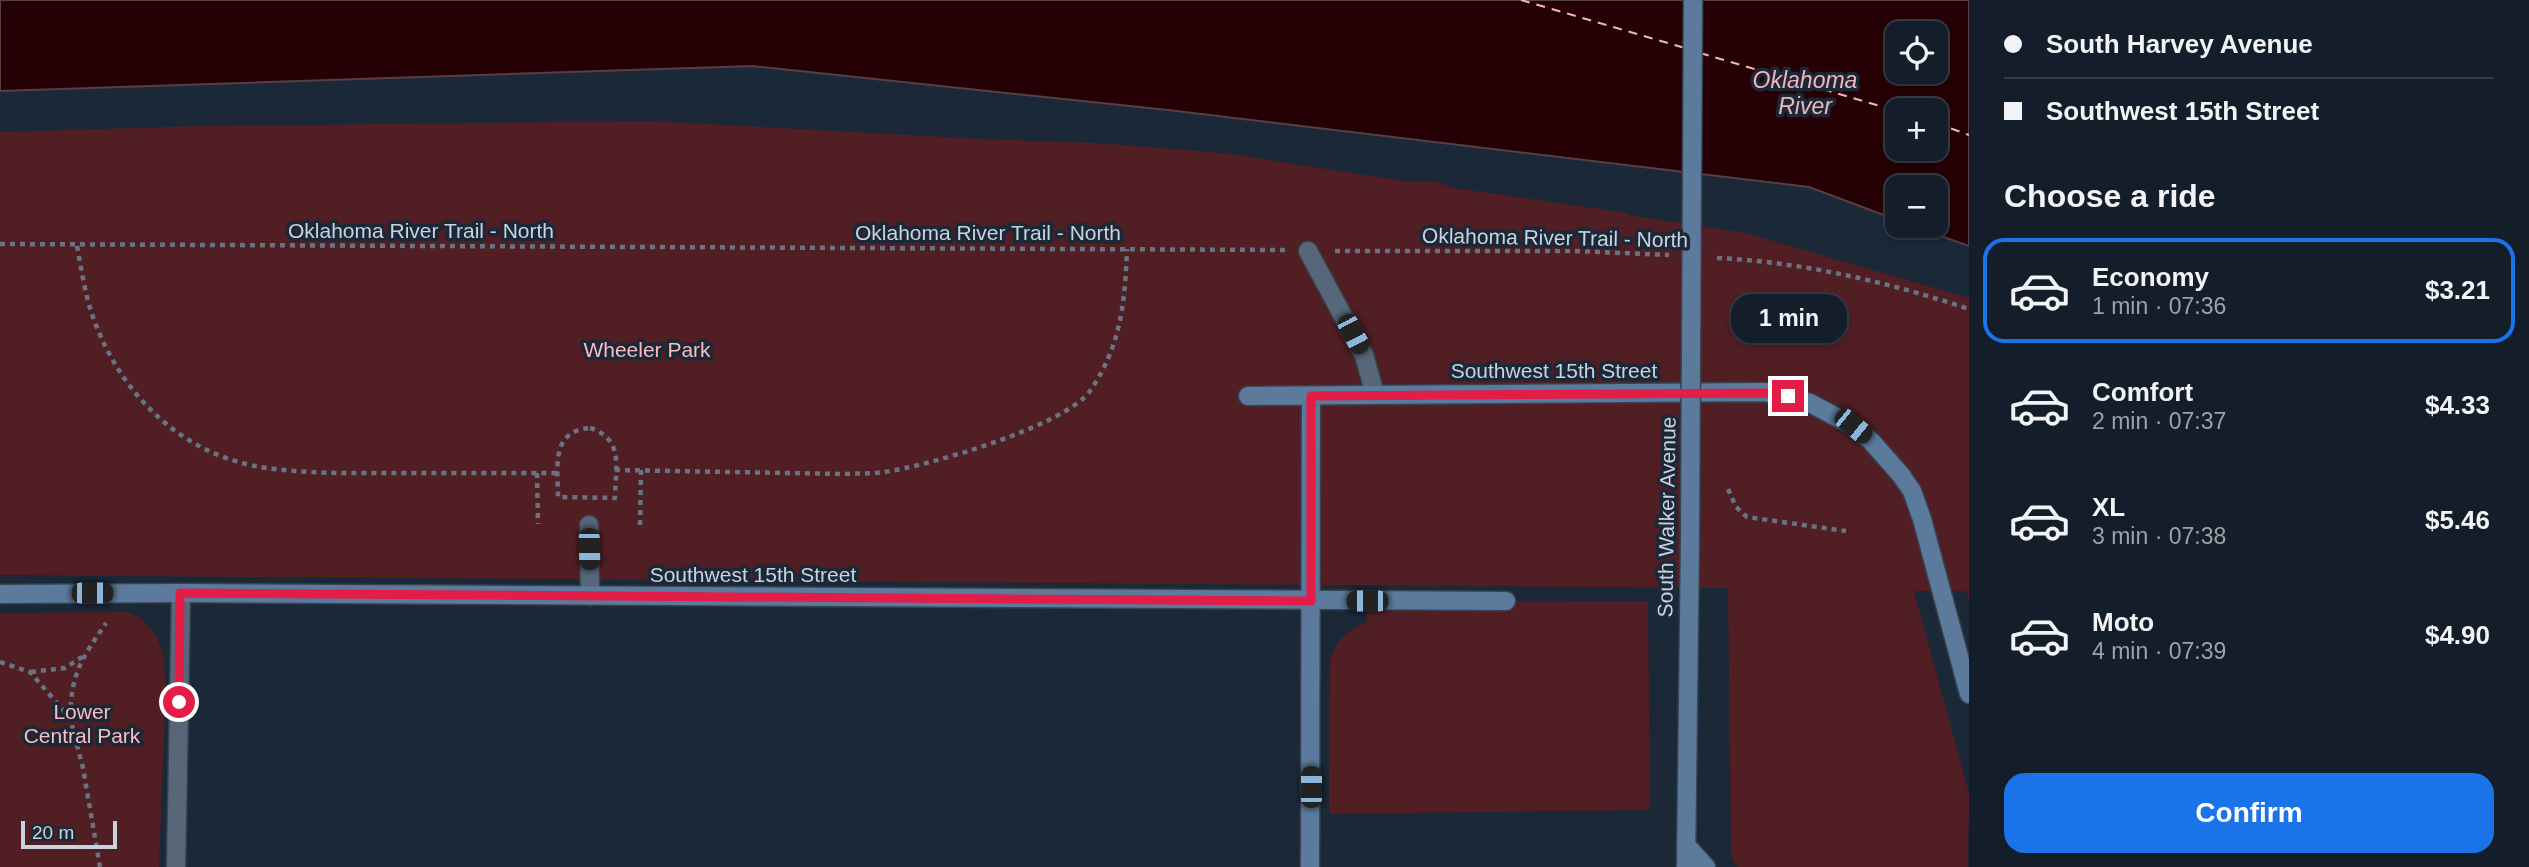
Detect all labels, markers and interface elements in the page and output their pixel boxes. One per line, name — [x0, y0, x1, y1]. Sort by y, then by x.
map controls — [1885, 21, 1948, 238]
button: locate — [1885, 21, 1948, 84]
text: South Harvey Avenue — [2046, 29, 2313, 59]
water label: Oklahoma River — [1753, 67, 1857, 119]
text: Southwest 15th Street — [2046, 96, 2319, 126]
button: + — [1885, 98, 1948, 161]
button: − — [1885, 175, 1948, 238]
text: Choose a ride — [2004, 178, 2216, 214]
street label: Oklahoma River Trail - North — [288, 219, 554, 242]
street label: Oklahoma River Trail - North — [855, 221, 1121, 244]
street label: Oklahoma River Trail - North — [1422, 224, 1688, 251]
icon: car — [2008, 259, 2071, 322]
text: Economy — [2092, 262, 2209, 292]
text: $3.21 — [2425, 275, 2490, 305]
text: 1 min · 07:36 — [2092, 293, 2226, 319]
callout: 1 min — [1730, 294, 1846, 344]
text: 1 min — [1759, 305, 1819, 331]
car — [1334, 311, 1373, 357]
park label: Wheeler Park — [583, 338, 711, 361]
street label: Southwest 15th Street — [1451, 359, 1657, 382]
icon: car — [2008, 374, 2071, 437]
text: Comfort — [2092, 377, 2193, 407]
route end — [1772, 380, 1804, 412]
text: $4.33 — [2425, 390, 2490, 420]
car — [1831, 405, 1876, 447]
text: 2 min · 07:37 — [2092, 408, 2226, 434]
street label: South Walker Avenue — [1653, 416, 1680, 618]
icon: car — [2008, 489, 2071, 552]
text: XL — [2092, 492, 2125, 522]
text: $5.46 — [2425, 505, 2490, 535]
text: 3 min · 07:38 — [2092, 523, 2226, 549]
car — [579, 528, 600, 570]
street label: Southwest 15th Street — [650, 563, 856, 586]
car — [72, 583, 114, 604]
car — [1347, 591, 1389, 612]
icon: car — [2008, 604, 2071, 667]
text: Moto — [2092, 607, 2154, 637]
text: $4.90 — [2425, 620, 2490, 650]
text: 4 min · 07:39 — [2092, 638, 2226, 664]
route start — [163, 686, 195, 718]
park label: Lower Central Park — [24, 700, 141, 747]
car — [1301, 766, 1322, 808]
button: Confirm — [2004, 773, 2494, 853]
scale bar — [21, 818, 117, 850]
text: 20 m — [32, 822, 74, 843]

